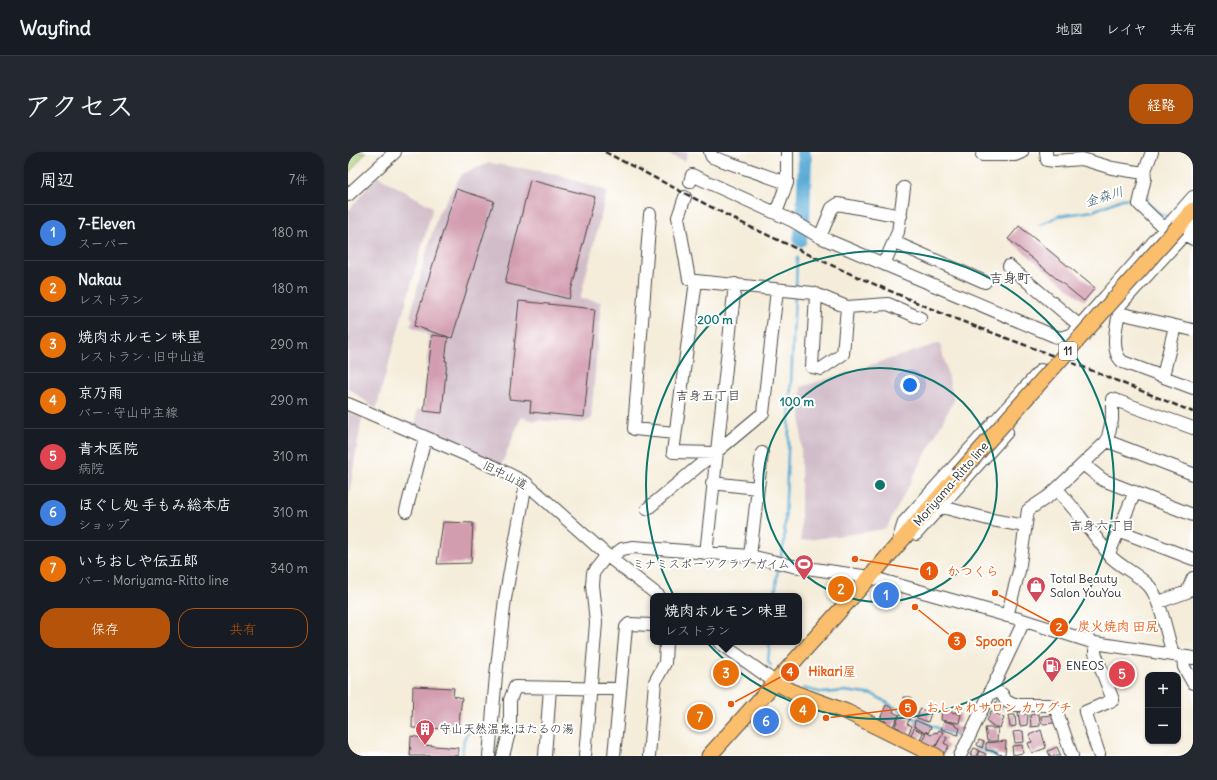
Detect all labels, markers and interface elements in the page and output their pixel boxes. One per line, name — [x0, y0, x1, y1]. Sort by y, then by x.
text: Wayfind — [20, 16, 91, 40]
text: 地図 — [1056, 20, 1084, 38]
text: レイヤ — [1106, 20, 1147, 38]
text: 共有 — [1169, 20, 1197, 38]
button: 経路 — [1129, 84, 1193, 124]
text: アクセス — [24, 88, 134, 124]
text: 周辺 — [40, 169, 74, 191]
text: 7件 — [289, 171, 308, 188]
water label: 金森川 — [1083, 183, 1125, 210]
text: 7-Eleven — [78, 214, 136, 233]
text: 1 — [50, 224, 56, 241]
text: 180 m — [272, 224, 308, 241]
text: スーパー — [78, 235, 129, 252]
district label: 吉身町 — [989, 269, 1031, 287]
text: Nakau — [78, 270, 122, 289]
text: 2 — [49, 280, 57, 297]
text: 180 m — [272, 280, 308, 297]
text: レストラン — [78, 291, 144, 308]
text: 200 m — [697, 312, 733, 327]
text: 焼肉ホルモン 味里 — [78, 327, 202, 346]
text: 3 — [49, 336, 57, 353]
text: 290 m — [270, 336, 308, 353]
road number: 11 — [1059, 342, 1077, 360]
text: レストラン · 旧中山道 — [78, 348, 205, 365]
your location — [900, 375, 920, 395]
text: 京乃雨 — [78, 383, 123, 402]
district label: 吉身五丁目 — [675, 387, 741, 404]
text: 4 — [49, 392, 57, 409]
text: 290 m — [270, 392, 308, 409]
text: 100 m — [780, 394, 814, 409]
text: バー · 守山中主線 — [78, 404, 178, 421]
street label: Moriyama-Ritto line — [910, 438, 991, 529]
text: 青木医院 — [78, 439, 138, 458]
text: 5 — [49, 448, 57, 465]
text: 310 m — [273, 448, 308, 465]
street label: 旧中山道 — [480, 457, 530, 492]
text: 病院 — [78, 460, 104, 477]
centre of rings — [873, 478, 887, 492]
text: ほぐし処 手もみ総本店 — [78, 495, 232, 514]
text: 6 — [49, 504, 57, 521]
text: 310 m — [273, 504, 308, 521]
text: ショップ — [78, 516, 129, 533]
district label: 吉身六丁目 — [1069, 517, 1135, 534]
text: いちおしや伝五郎 — [78, 551, 198, 570]
sports icon: ミナミスポーツクラブ ガイム — [793, 553, 815, 581]
place label: ミナミスポーツクラブ ガイム — [633, 556, 790, 571]
callout: かつくら — [919, 559, 1007, 584]
text: 7 — [50, 560, 56, 577]
text: 340 m — [270, 560, 308, 577]
text: 1 — [927, 563, 931, 578]
text: かつくら — [947, 563, 999, 580]
place label: Total Beauty Salon YouYou — [1050, 571, 1121, 600]
text: バー · Moriyama-Ritto line — [78, 572, 229, 589]
pin: 2 — [828, 574, 854, 604]
shop icon: Total Beauty Salon YouYou — [1025, 575, 1047, 603]
pin: 1 — [873, 580, 899, 610]
popup — [650, 593, 802, 645]
text: 焼肉ホルモン 味里 — [664, 601, 788, 620]
button: 保存 — [40, 608, 170, 648]
button: 共有 — [178, 608, 308, 648]
callout: 炭火焼肉 田尻 — [1049, 614, 1167, 639]
text: 炭火焼肉 田尻 — [1077, 618, 1159, 635]
text: 2 — [1056, 619, 1063, 634]
text: レストラン — [664, 622, 730, 639]
callout: Spoon — [947, 628, 1020, 653]
text: 3 — [954, 633, 961, 648]
text: Spoon — [976, 633, 1013, 650]
fuel station icon: ENEOS — [1041, 655, 1063, 683]
pin: 3 — [713, 658, 739, 688]
place label: ENEOS — [1066, 658, 1105, 673]
callout: Hikari屋 — [780, 659, 863, 684]
pin: 5 — [1109, 659, 1135, 689]
text: Hikari屋 — [808, 663, 856, 680]
text: 4 — [787, 664, 794, 679]
map controls — [1145, 672, 1181, 744]
button: + — [1145, 672, 1181, 708]
pin: 4 — [790, 695, 816, 725]
callout: おしゃれサロン カワグチ — [898, 695, 1080, 720]
text: おしゃれサロン カワグチ — [926, 699, 1072, 716]
text: 5 — [905, 700, 912, 715]
pin: 7 — [687, 702, 713, 732]
pin: 6 — [753, 706, 779, 736]
button: − — [1145, 708, 1181, 744]
building icon: 守山天然温泉;ほたるの湯 — [414, 718, 436, 746]
place label: 守山天然温泉;ほたるの湯 — [439, 721, 574, 736]

